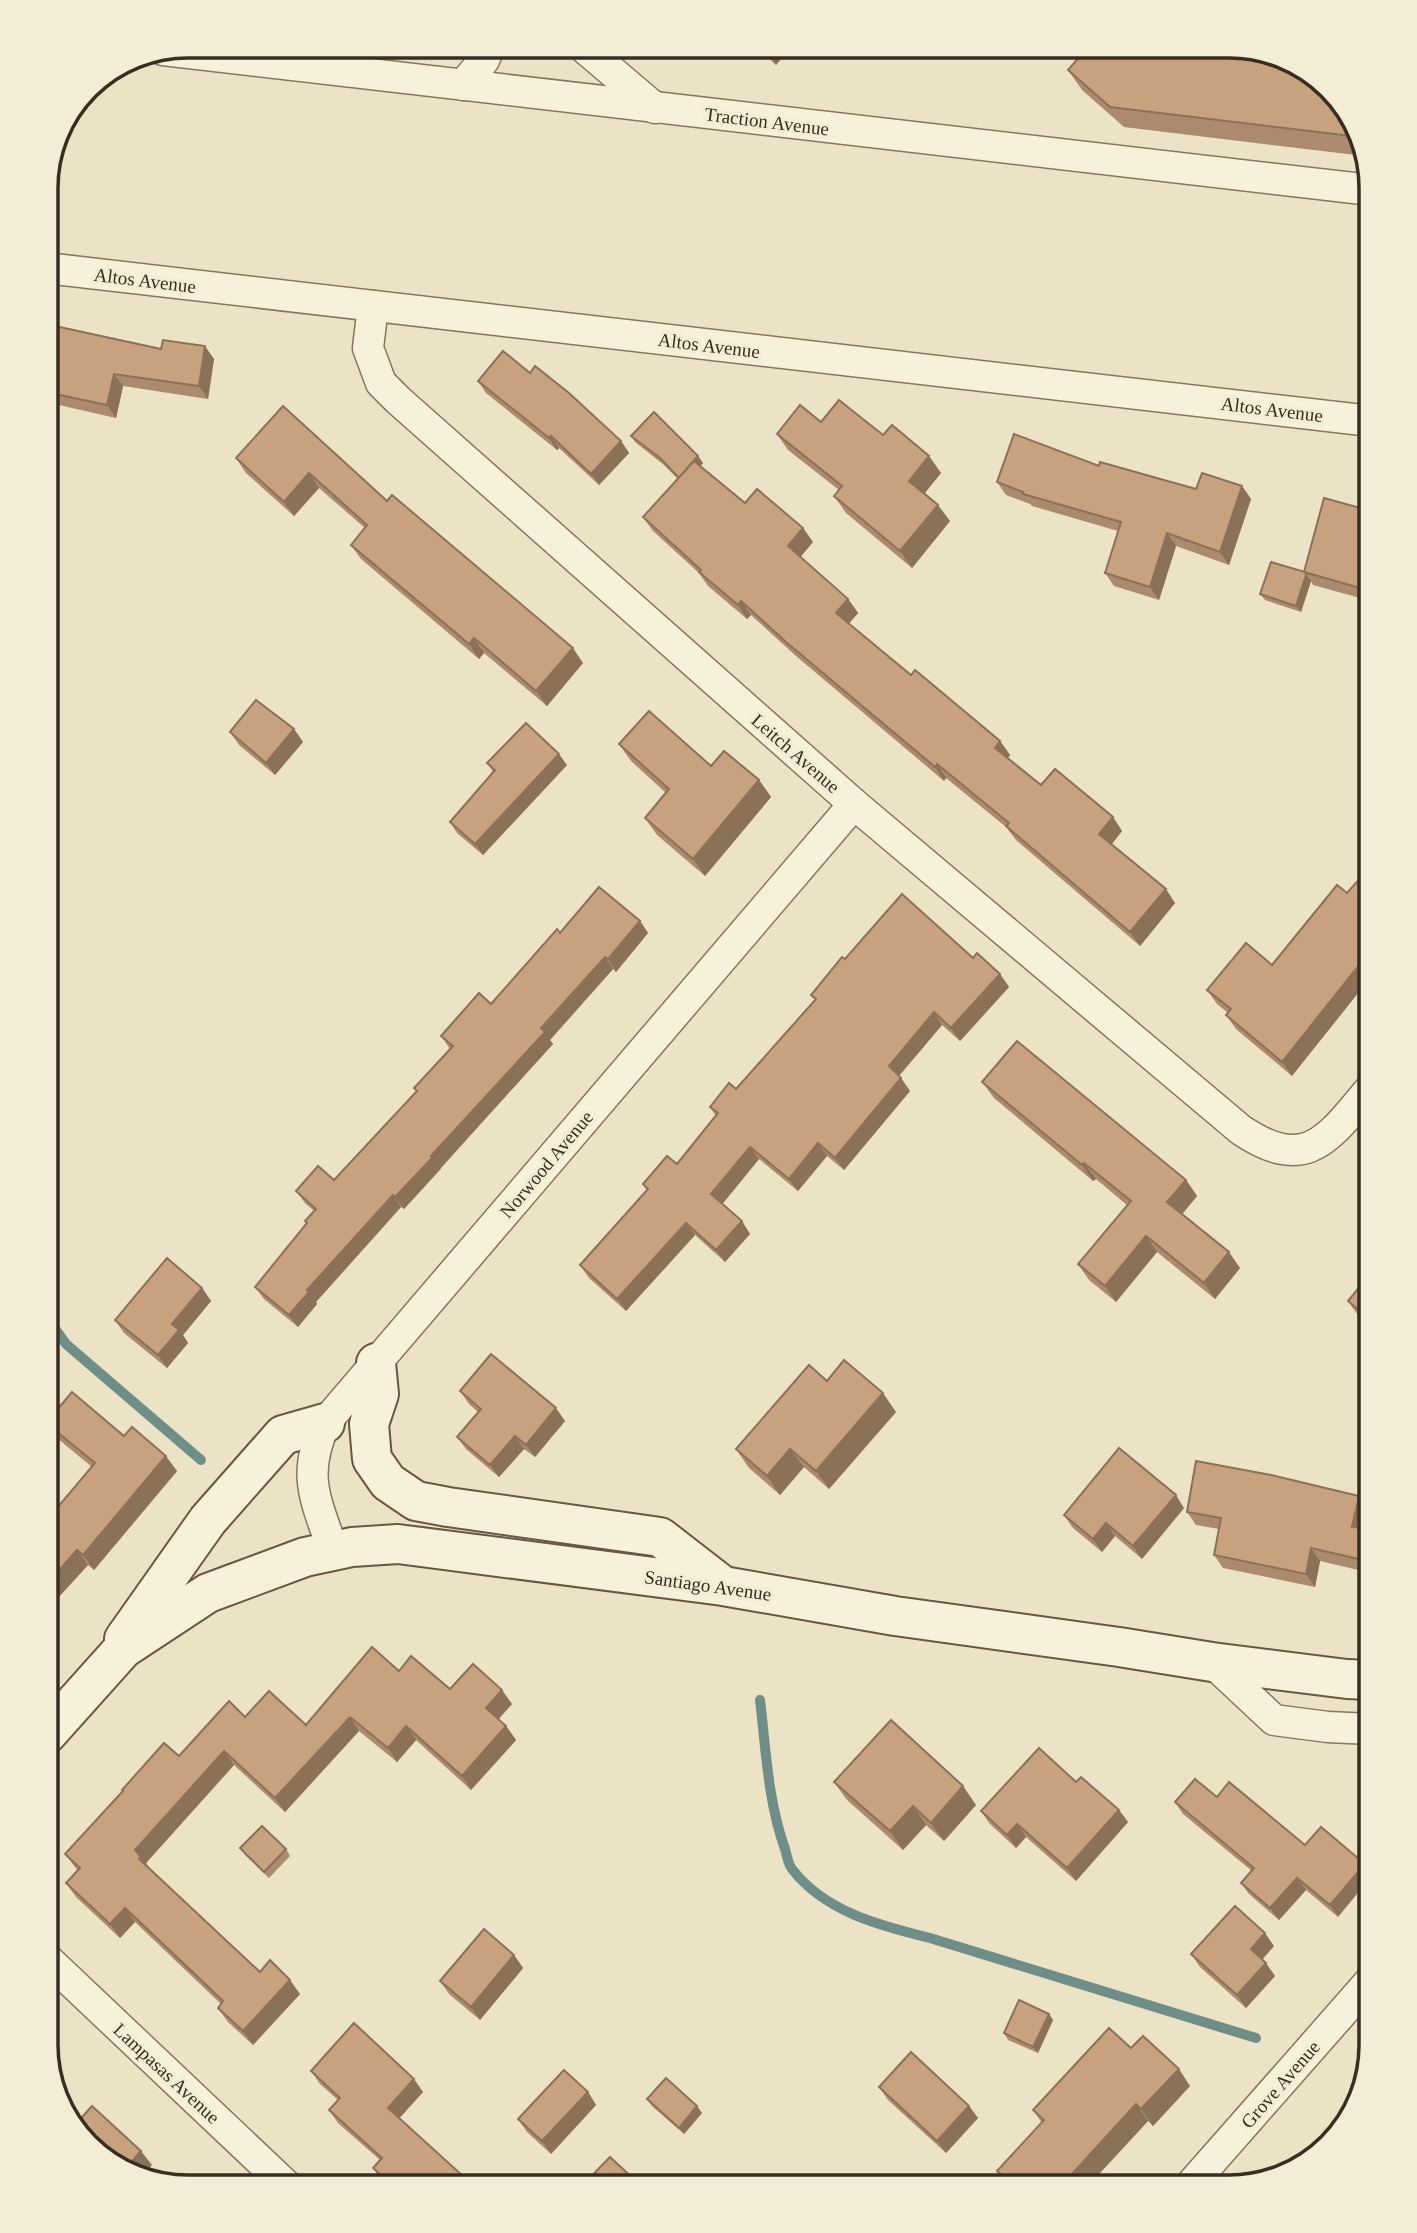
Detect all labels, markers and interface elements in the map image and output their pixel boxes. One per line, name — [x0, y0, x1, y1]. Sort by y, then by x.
street label: Traction Avenue — [704, 103, 830, 140]
street label: Altos Avenue — [93, 264, 197, 297]
street label: Altos Avenue — [657, 329, 761, 362]
street label: Altos Avenue — [1220, 393, 1324, 426]
street label: Leitch Avenue — [747, 709, 844, 797]
street label: Norwood Avenue — [496, 1107, 597, 1222]
street label: Santiago Avenue — [643, 1566, 773, 1605]
street label: Lampasas Avenue — [109, 2019, 224, 2128]
street label: Grove Avenue — [1237, 2036, 1324, 2132]

